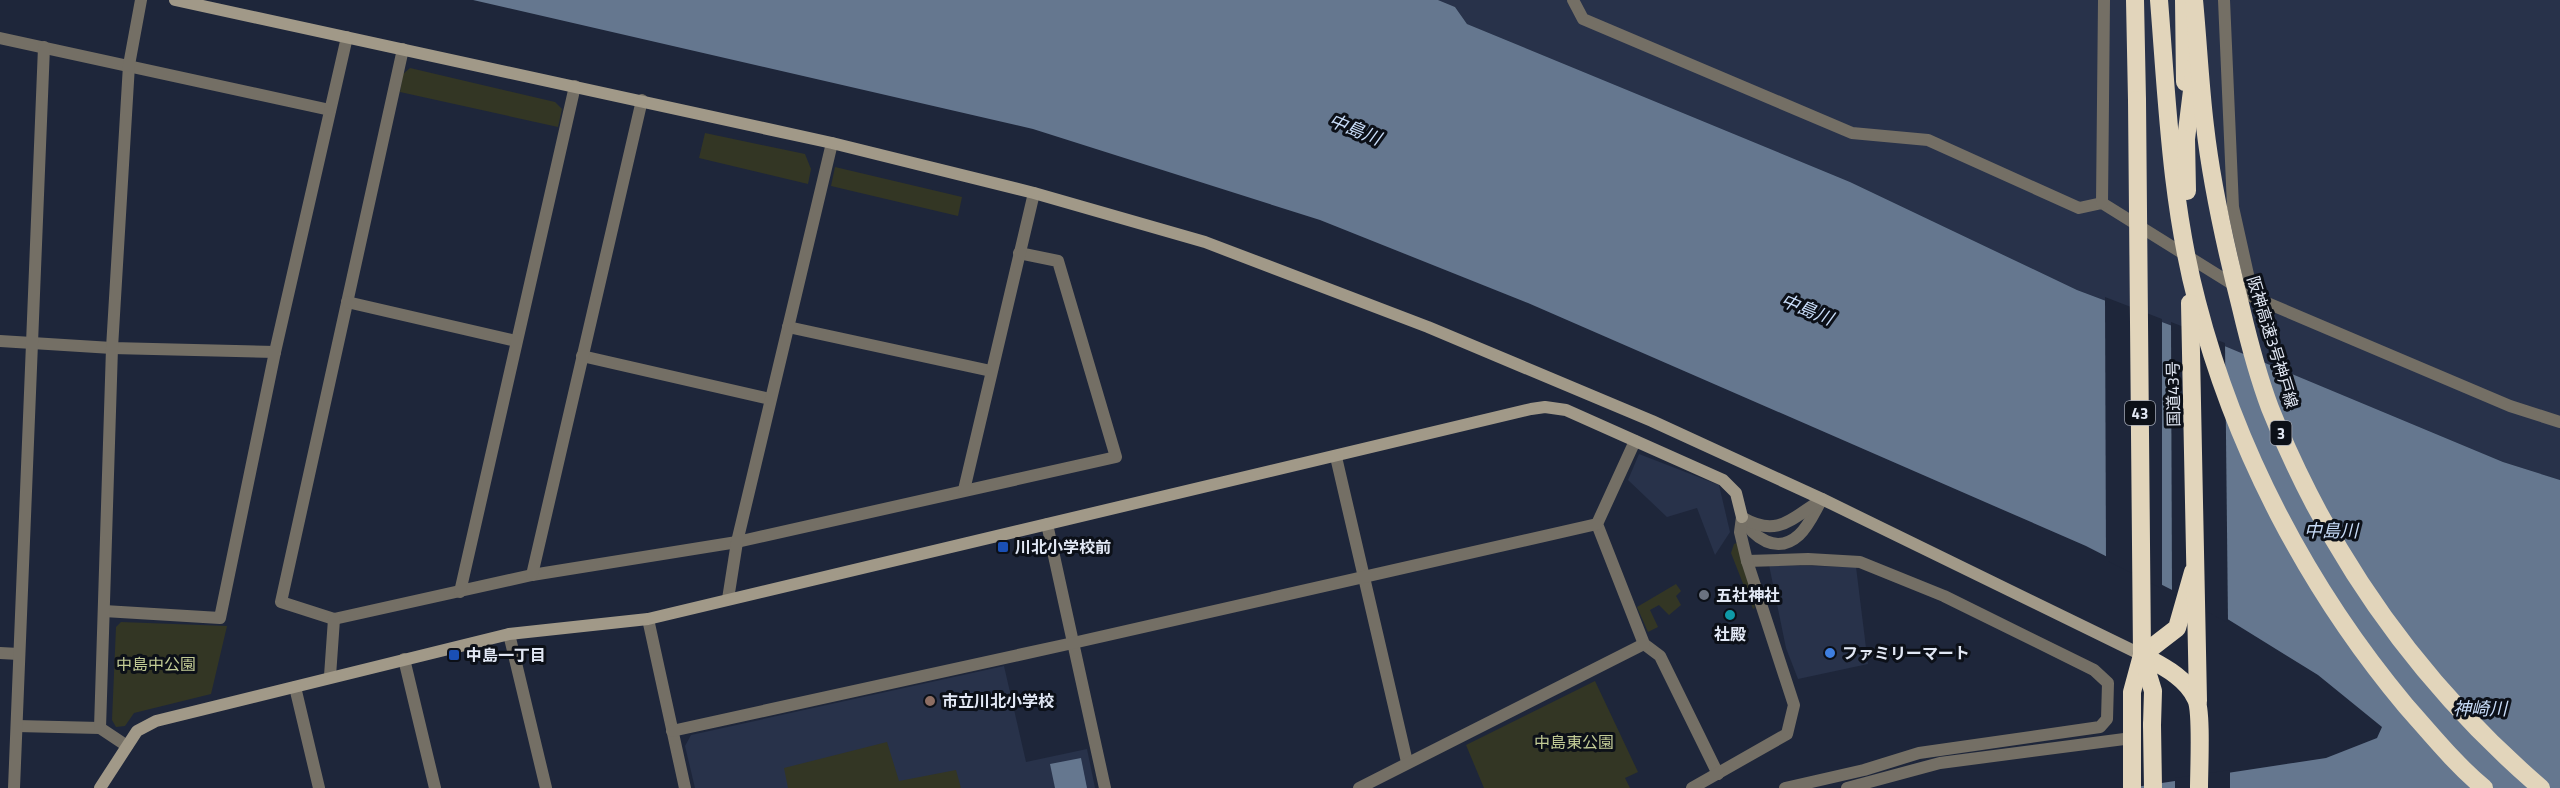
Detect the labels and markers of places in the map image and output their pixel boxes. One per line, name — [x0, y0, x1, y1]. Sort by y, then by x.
place label: 川北小学校前 — [1015, 535, 1111, 559]
marker: 川北小学校前 — [996, 540, 1010, 554]
place label: 五社神社 — [1716, 583, 1780, 607]
marker: 五社神社 — [1697, 588, 1711, 602]
marker: 社殿 — [1723, 608, 1737, 622]
place label: 社殿 — [1714, 622, 1746, 646]
place label: ファミリーマート — [1842, 641, 1970, 665]
place label: 中島一丁目 — [466, 643, 546, 667]
marker: ファミリーマート — [1823, 646, 1837, 660]
marker: 中島一丁目 — [447, 648, 461, 662]
place label: 市立川北小学校 — [942, 689, 1054, 713]
marker: 市立川北小学校 — [923, 694, 937, 708]

